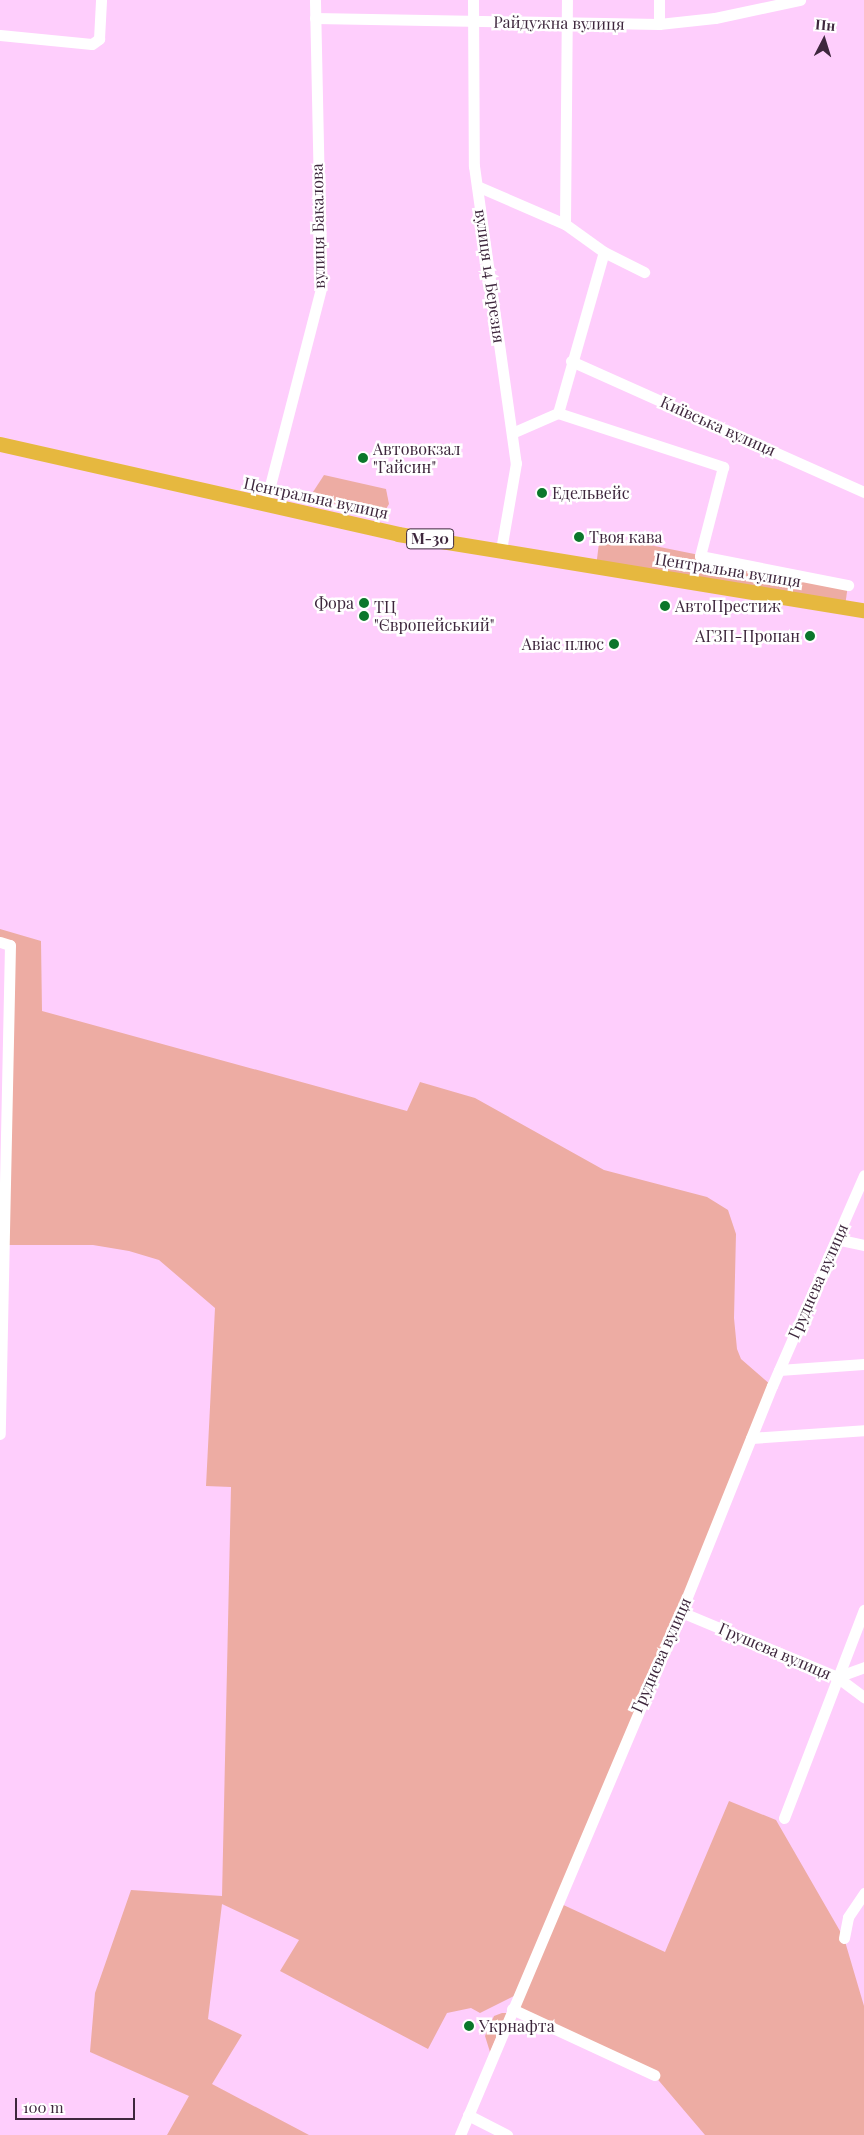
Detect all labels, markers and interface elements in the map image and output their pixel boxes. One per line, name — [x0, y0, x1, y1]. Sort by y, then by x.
street label: Райдужна вулиця — [493, 12, 625, 34]
text: Пн — [814, 14, 836, 35]
north arrow — [799, 15, 849, 65]
street label: вулиця Бакалова — [307, 163, 329, 289]
street label: вулиця 14 Березня — [471, 208, 509, 344]
street label: Київська вулиця — [658, 392, 778, 460]
place label: Автовокзал "Гайсин" — [373, 439, 461, 477]
marker: Автовокзал "Гайсин" — [357, 452, 369, 464]
street label: Центральна вулиця — [242, 473, 390, 523]
place label: Едельвейс — [552, 483, 630, 503]
marker: Едельвейс — [536, 487, 548, 499]
road number: М-30 — [405, 526, 455, 552]
place label: Твоя кава — [589, 527, 662, 547]
marker: Твоя кава — [573, 531, 585, 543]
street label: Центральна вулиця — [654, 549, 802, 591]
place label: Фора — [314, 593, 354, 613]
place label: АвтоПрестиж — [675, 596, 781, 616]
marker: Фора — [358, 597, 370, 609]
place label: ТЦ "Європейський" — [374, 597, 495, 635]
marker: АвтоПрестиж — [659, 600, 671, 612]
marker: ТЦ "Європейський" — [358, 610, 370, 622]
place label: АГЗП-Пропан — [695, 626, 800, 646]
marker: АГЗП-Пропан — [804, 630, 816, 642]
place label: Авіас плюс — [522, 634, 604, 654]
marker: Авіас плюс — [608, 638, 620, 650]
street label: Груднева вулиця — [784, 1221, 852, 1341]
street label: Груднева вулиця — [627, 1595, 695, 1715]
street label: Грушева вулиця — [716, 1619, 834, 1683]
place label: Укрнафта — [479, 2016, 555, 2036]
marker: Укрнафта — [463, 2020, 475, 2032]
scale bar — [18, 2088, 138, 2120]
text: 100 m — [23, 2097, 64, 2117]

